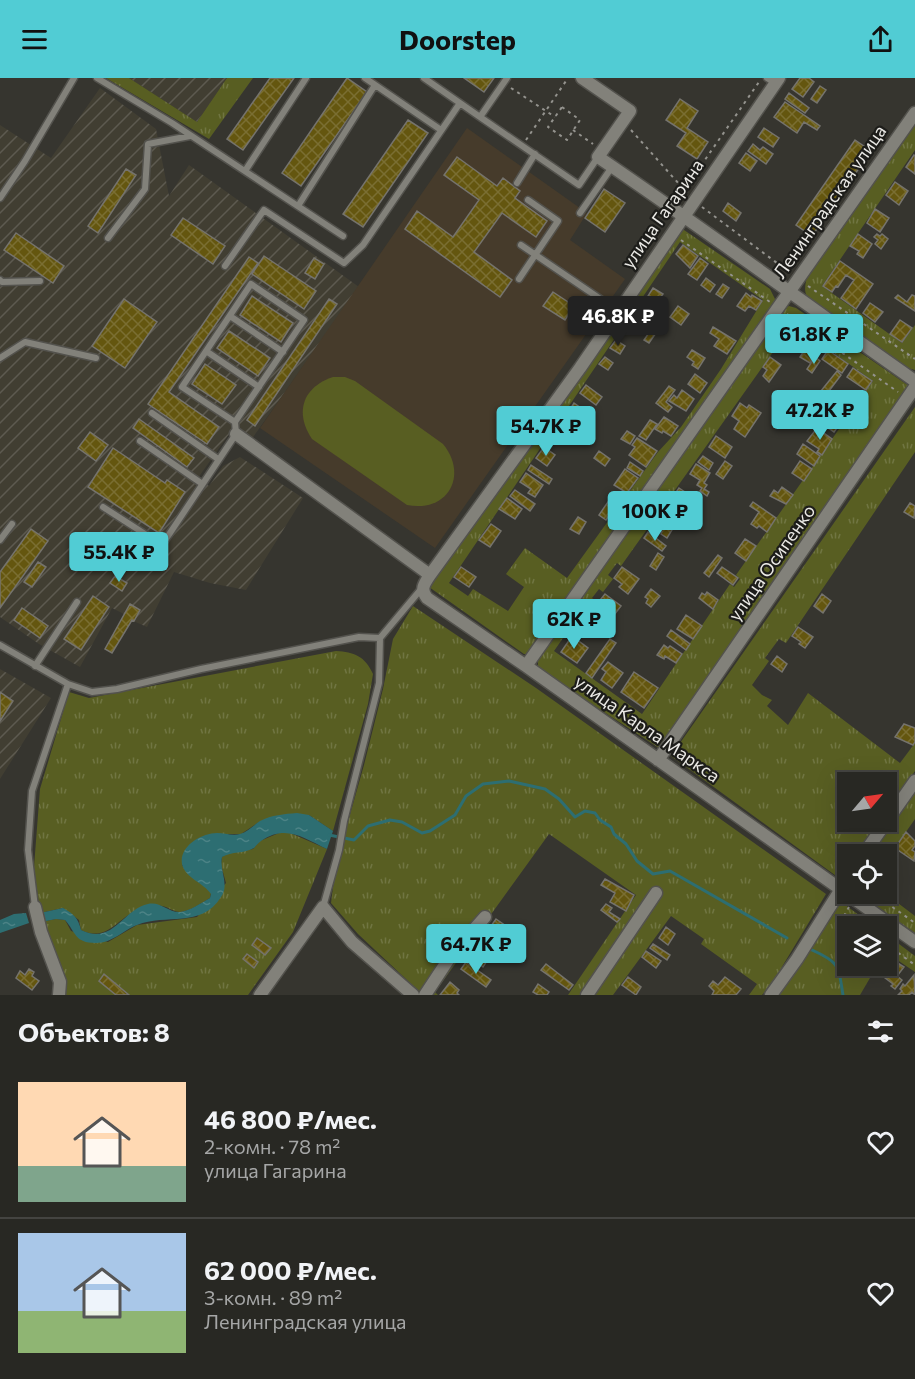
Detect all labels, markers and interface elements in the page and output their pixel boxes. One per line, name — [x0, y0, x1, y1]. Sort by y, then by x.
icon: menu — [18, 23, 51, 56]
text: Doorstep — [399, 23, 516, 56]
icon: share — [864, 23, 897, 56]
street label: Ленинградская улица — [768, 121, 890, 282]
street label: улица Гагарина — [616, 155, 708, 272]
pin: 46.8K ₽ — [563, 296, 673, 347]
text: 46.8K ₽ — [582, 303, 654, 327]
pin: 61.8K ₽ — [759, 314, 869, 365]
text: 61.8K ₽ — [779, 321, 849, 345]
pin: 47.2K ₽ — [765, 390, 875, 441]
text: 47.2K ₽ — [786, 397, 854, 421]
pin: 54.7K ₽ — [491, 406, 601, 457]
text: 54.7K ₽ — [511, 413, 581, 437]
pin: 100K ₽ — [606, 491, 704, 542]
text: 100K ₽ — [622, 498, 688, 522]
street label: улица Осипенко — [723, 500, 819, 625]
pin: 55.4K ₽ — [64, 532, 174, 583]
text: 55.4K ₽ — [83, 539, 155, 563]
pin: 62K ₽ — [532, 599, 616, 650]
text: 62K ₽ — [547, 606, 601, 630]
street label: улица Карла Маркса — [571, 670, 724, 787]
north arrow — [837, 772, 897, 832]
map controls — [837, 772, 897, 976]
button: locate — [837, 844, 897, 904]
button: layers — [837, 916, 897, 976]
pin: 64.7K ₽ — [421, 924, 531, 975]
text: 64.7K ₽ — [440, 931, 512, 955]
icon: filters — [864, 1015, 897, 1048]
text: Объектов: 8 — [18, 1016, 170, 1047]
text: 46 800 ₽/мес. — [204, 1103, 377, 1134]
icon: home — [66, 1106, 138, 1178]
icon: heart — [864, 1126, 897, 1159]
text: 2-комн. · 78 m² — [204, 1134, 340, 1158]
text: улица Гагарина — [204, 1158, 347, 1182]
text: 62 000 ₽/мес. — [204, 1254, 377, 1285]
icon: home — [66, 1257, 138, 1329]
icon: heart — [864, 1277, 897, 1310]
text: 3-комн. · 89 m² — [204, 1285, 342, 1309]
text: Ленинградская улица — [204, 1309, 406, 1333]

